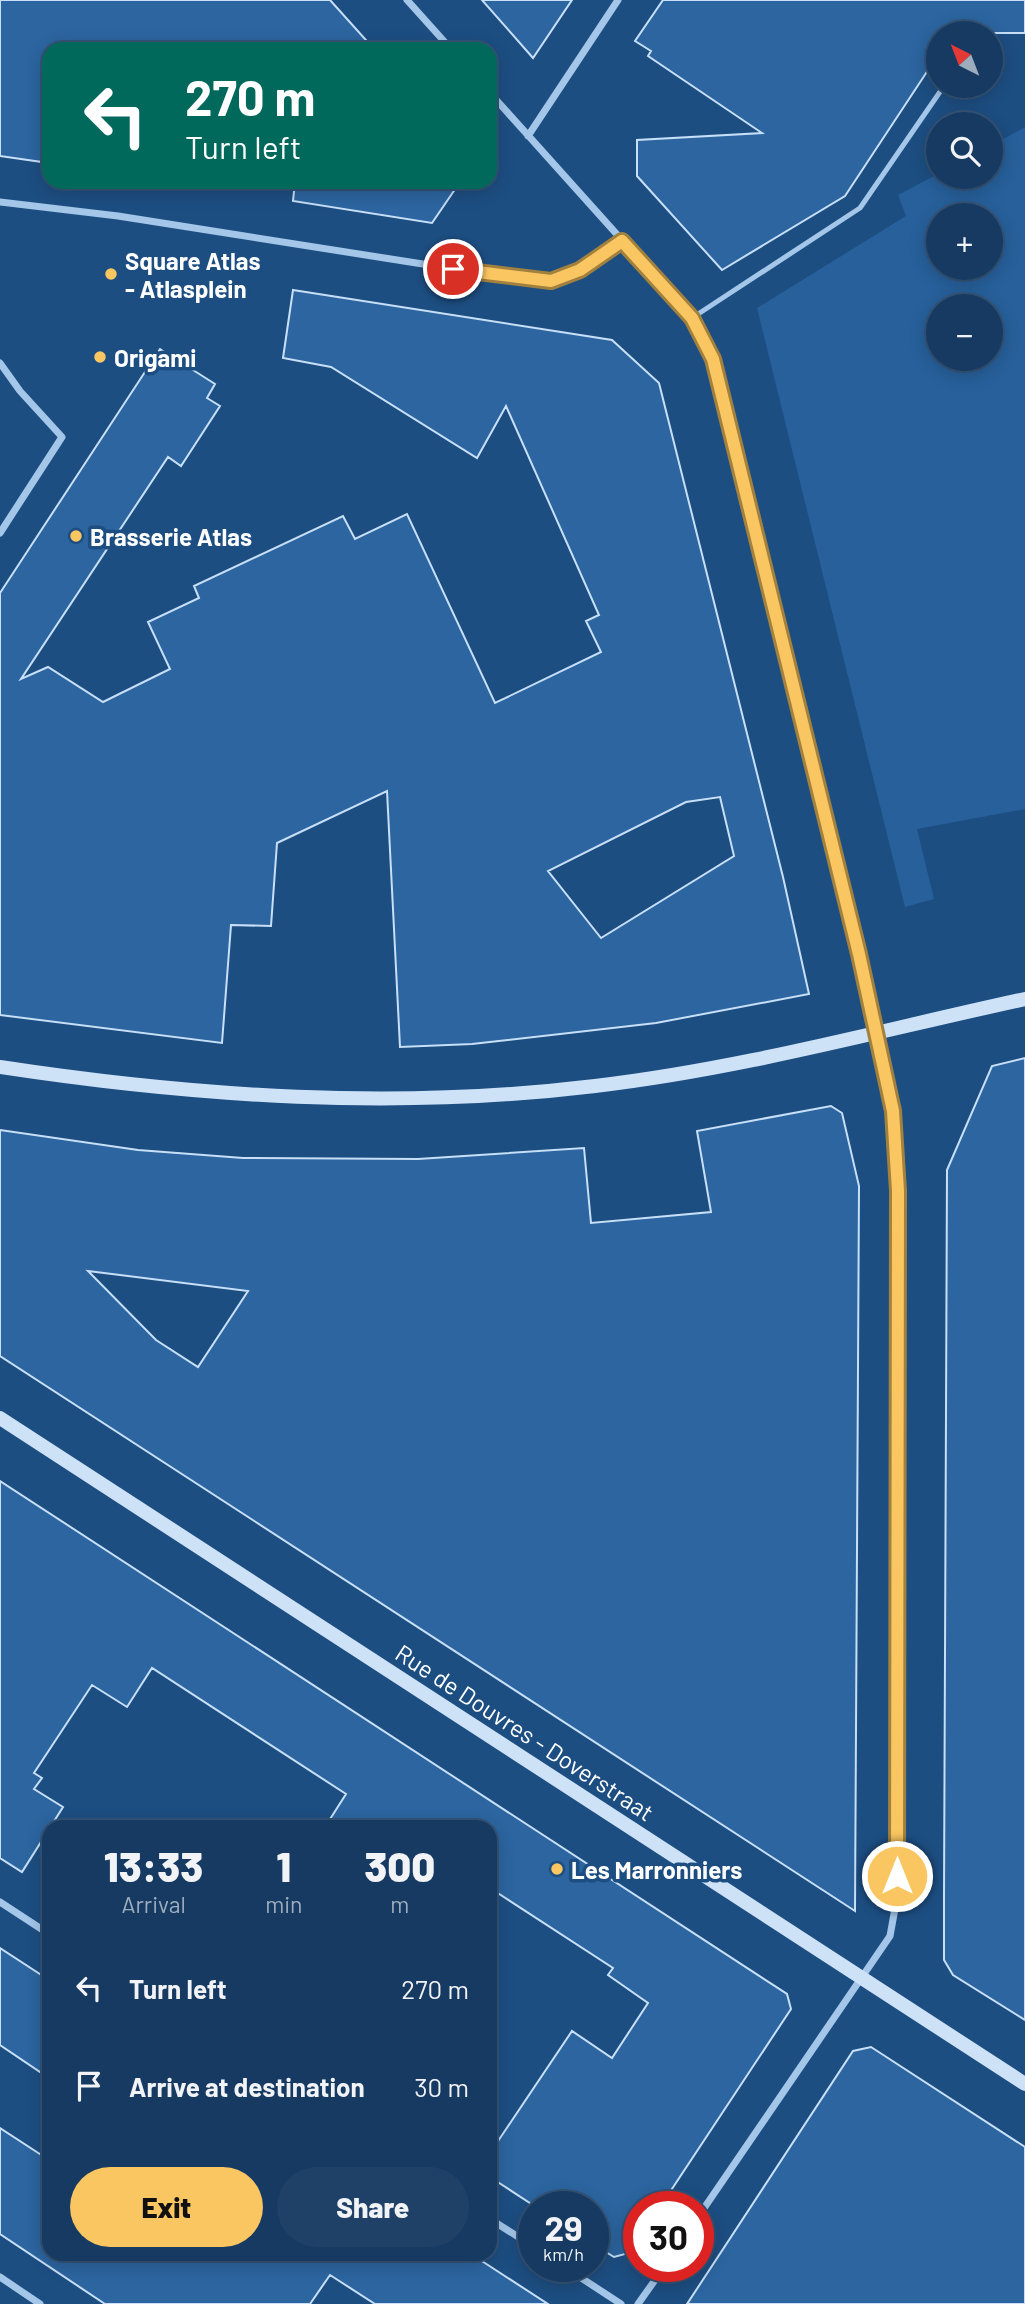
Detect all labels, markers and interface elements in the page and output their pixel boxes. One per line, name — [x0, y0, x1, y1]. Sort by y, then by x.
north arrow — [926, 21, 1003, 98]
map controls — [926, 21, 1003, 371]
text: 270 m — [185, 67, 315, 126]
icon: left — [70, 70, 161, 161]
button: search — [926, 112, 1003, 189]
text: Turn left — [185, 127, 302, 165]
button: + — [926, 203, 1003, 280]
pin — [423, 239, 483, 299]
place label: Square Atlas - Atlasplein — [125, 246, 261, 303]
icon: arrive — [434, 250, 472, 288]
marker: Square Atlas - Atlasplein — [103, 266, 119, 282]
button: − — [926, 294, 1003, 371]
place label: Origami — [114, 343, 196, 372]
marker: Origami — [92, 349, 108, 365]
place label: Brasserie Atlas — [90, 522, 252, 551]
marker: Brasserie Atlas — [68, 528, 84, 544]
street label: Rue de Douvres - Doverstraat — [391, 1638, 659, 1826]
position arrow — [860, 1839, 934, 1913]
text: 13:33 — [104, 1840, 203, 1890]
text: 1 — [276, 1840, 291, 1890]
text: 300 — [364, 1840, 435, 1890]
place label: Les Marronniers — [571, 1855, 742, 1884]
marker: Les Marronniers — [549, 1861, 565, 1877]
text: Arrival — [121, 1890, 186, 1918]
text: min — [265, 1890, 302, 1918]
text: m — [390, 1890, 409, 1918]
icon: left — [70, 1969, 108, 2007]
text: Turn left — [129, 1973, 227, 2004]
text: 270 m — [401, 1973, 469, 2004]
icon: arrive — [70, 2067, 108, 2105]
text: Arrive at destination — [129, 2071, 365, 2102]
text: 30 m — [414, 2071, 469, 2102]
button: Exit — [70, 2167, 263, 2247]
button: Share — [277, 2167, 469, 2247]
speed limit sign: 30 — [623, 2191, 714, 2282]
text: 29 — [544, 2206, 583, 2248]
text: km/h — [543, 2243, 584, 2265]

